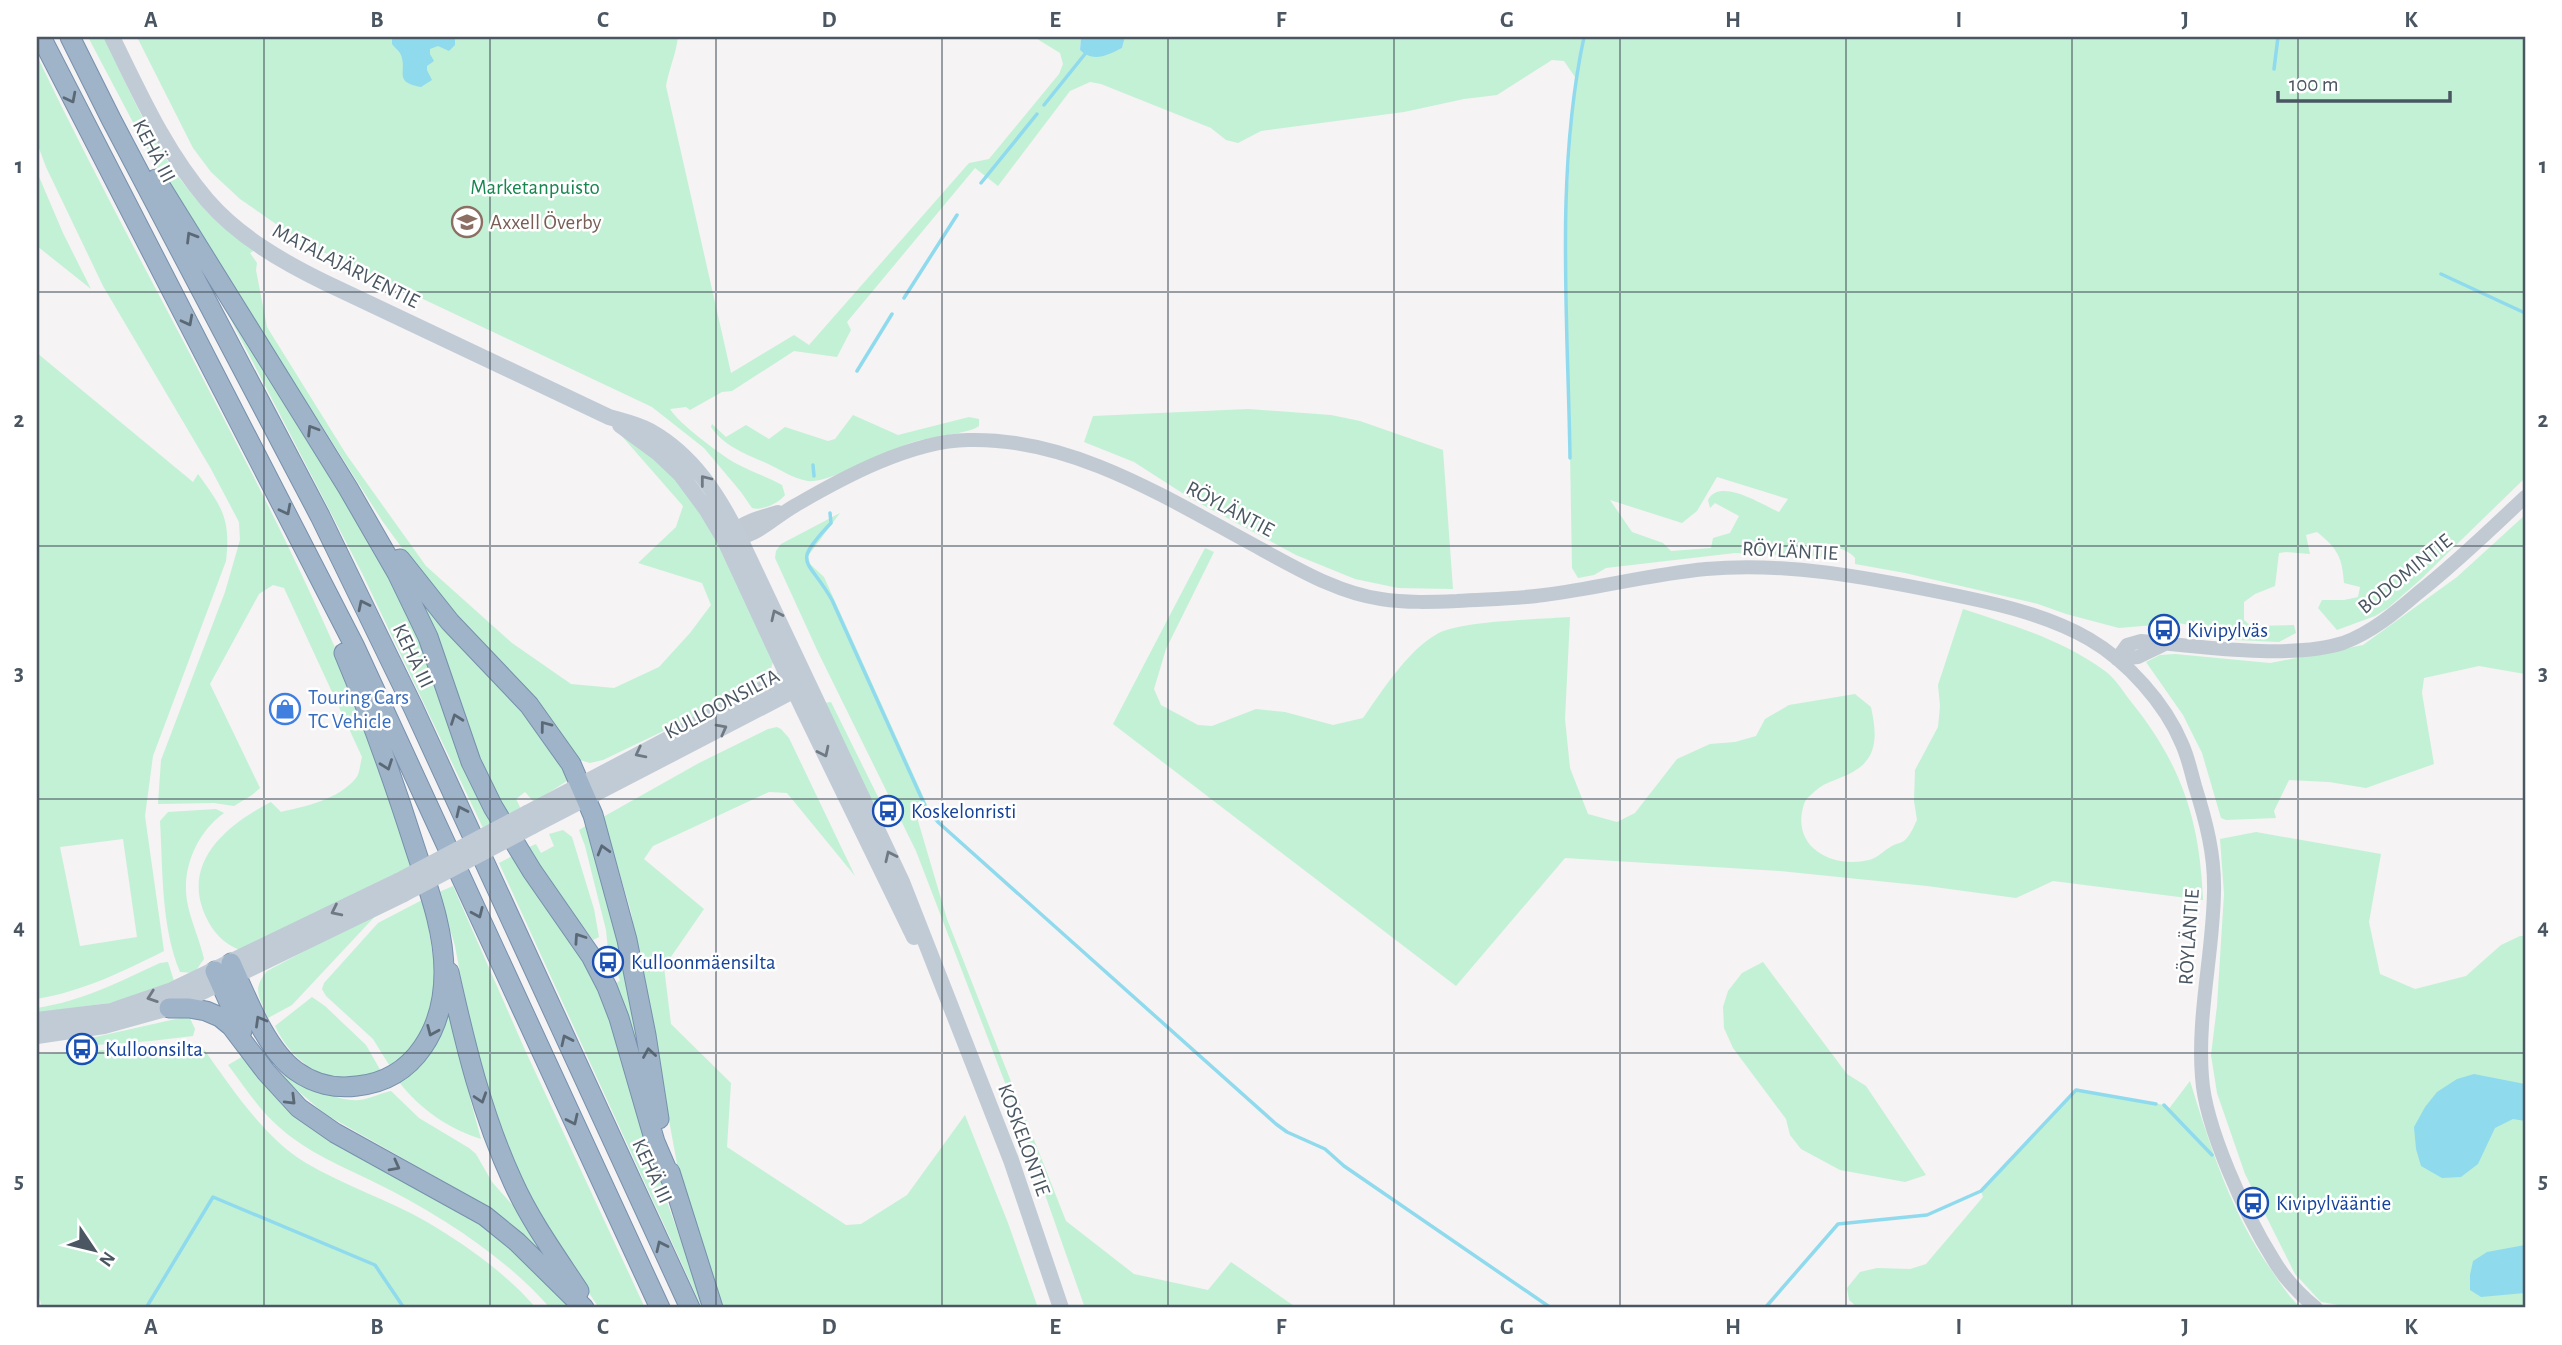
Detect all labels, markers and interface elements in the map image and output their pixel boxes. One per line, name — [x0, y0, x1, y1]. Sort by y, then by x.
text: A — [144, 9, 158, 32]
text: B — [370, 9, 384, 32]
text: C — [597, 9, 609, 32]
text: D — [821, 9, 837, 32]
text: E — [1049, 9, 1061, 32]
text: F — [1276, 9, 1287, 32]
text: G — [1500, 9, 1514, 32]
text: H — [1725, 9, 1741, 32]
text: I — [1956, 9, 1962, 32]
text: J — [2181, 9, 2189, 32]
text: K — [2404, 9, 2418, 32]
scale bar — [2278, 60, 2450, 104]
text: 100 m — [2289, 74, 2339, 95]
one-way arrow — [63, 91, 77, 103]
street label: KEHÄ III — [129, 115, 180, 186]
text: 1 — [15, 155, 23, 178]
text: 1 — [2539, 155, 2547, 178]
park label: Marketanpuisto — [470, 177, 600, 198]
school or university icon: Axxell Överby — [450, 205, 484, 239]
place label: Axxell Överby — [490, 211, 602, 233]
street label: MATALAJÄRVENTIE — [269, 219, 423, 312]
one-way arrow — [187, 232, 200, 245]
one-way arrow — [180, 314, 193, 326]
text: 2 — [14, 409, 25, 432]
text: 2 — [2538, 409, 2549, 432]
one-way arrow — [307, 425, 320, 438]
one-way arrow — [701, 476, 713, 489]
street label: RÖYLÄNTIE — [1183, 476, 1278, 541]
one-way arrow — [277, 503, 291, 515]
street label: BODOMINTIE — [2354, 530, 2456, 618]
street label: RÖYLÄNTIE — [1741, 537, 1839, 564]
one-way arrow — [358, 600, 372, 612]
one-way arrow — [770, 610, 784, 622]
bus stop icon: Kivipylväs — [2147, 613, 2181, 647]
street label: KEHÄ III — [389, 620, 438, 691]
place label: Kivipylväs — [2187, 620, 2268, 641]
text: 3 — [14, 662, 24, 685]
text: 3 — [2538, 662, 2548, 685]
street label: KULLOONSILTA — [661, 665, 783, 743]
place label: Touring Cars TC Vehicle — [308, 687, 409, 732]
shop icon: Touring Cars TC Vehicle — [268, 692, 302, 726]
one-way arrow — [450, 714, 464, 726]
one-way arrow — [541, 721, 553, 734]
one-way arrow — [715, 723, 727, 737]
one-way arrow — [635, 744, 648, 758]
one-way arrow — [816, 745, 830, 757]
one-way arrow — [379, 758, 393, 770]
bus stop icon: Koskelonristi — [871, 794, 905, 828]
place label: Koskelonristi — [911, 801, 1016, 822]
one-way arrow — [455, 805, 469, 818]
one-way arrow — [597, 845, 612, 857]
one-way arrow — [884, 851, 898, 863]
street label: RÖYLÄNTIE — [2174, 888, 2203, 986]
one-way arrow — [331, 903, 343, 917]
one-way arrow — [470, 906, 484, 918]
text: 4 — [13, 916, 25, 939]
text: 4 — [2537, 916, 2549, 939]
one-way arrow — [575, 933, 587, 946]
bus stop icon: Kulloonmäensilta — [591, 945, 625, 979]
place label: Kulloonmäensilta — [631, 952, 776, 973]
one-way arrow — [146, 989, 158, 1003]
one-way arrow — [255, 1016, 268, 1028]
one-way arrow — [426, 1024, 440, 1036]
bus stop icon: Kulloonsilta — [65, 1032, 99, 1066]
one-way arrow — [560, 1034, 574, 1047]
place label: Kulloonsilta — [105, 1039, 203, 1060]
one-way arrow — [642, 1047, 657, 1058]
street label: KOSKELONTIE — [994, 1081, 1054, 1199]
one-way arrow — [283, 1091, 296, 1104]
one-way arrow — [472, 1092, 487, 1104]
one-way arrow — [565, 1113, 579, 1125]
street label: KEHÄ III — [628, 1135, 677, 1206]
one-way arrow — [388, 1157, 400, 1171]
text: 5 — [14, 1170, 24, 1193]
text: 5 — [2538, 1170, 2548, 1193]
bus stop icon: Kivipylvääntie — [2236, 1186, 2270, 1220]
place label: Kivipylvääntie — [2276, 1193, 2391, 1214]
north arrow — [60, 1216, 130, 1286]
one-way arrow — [655, 1241, 669, 1253]
text: N — [95, 1248, 118, 1270]
text: A — [144, 1316, 158, 1339]
text: B — [370, 1316, 384, 1339]
text: C — [597, 1316, 609, 1339]
text: D — [821, 1316, 837, 1339]
text: E — [1049, 1316, 1061, 1339]
text: F — [1276, 1316, 1287, 1339]
text: G — [1500, 1316, 1514, 1339]
text: H — [1725, 1316, 1741, 1339]
text: I — [1956, 1316, 1962, 1339]
text: J — [2181, 1316, 2189, 1339]
text: K — [2404, 1316, 2418, 1339]

